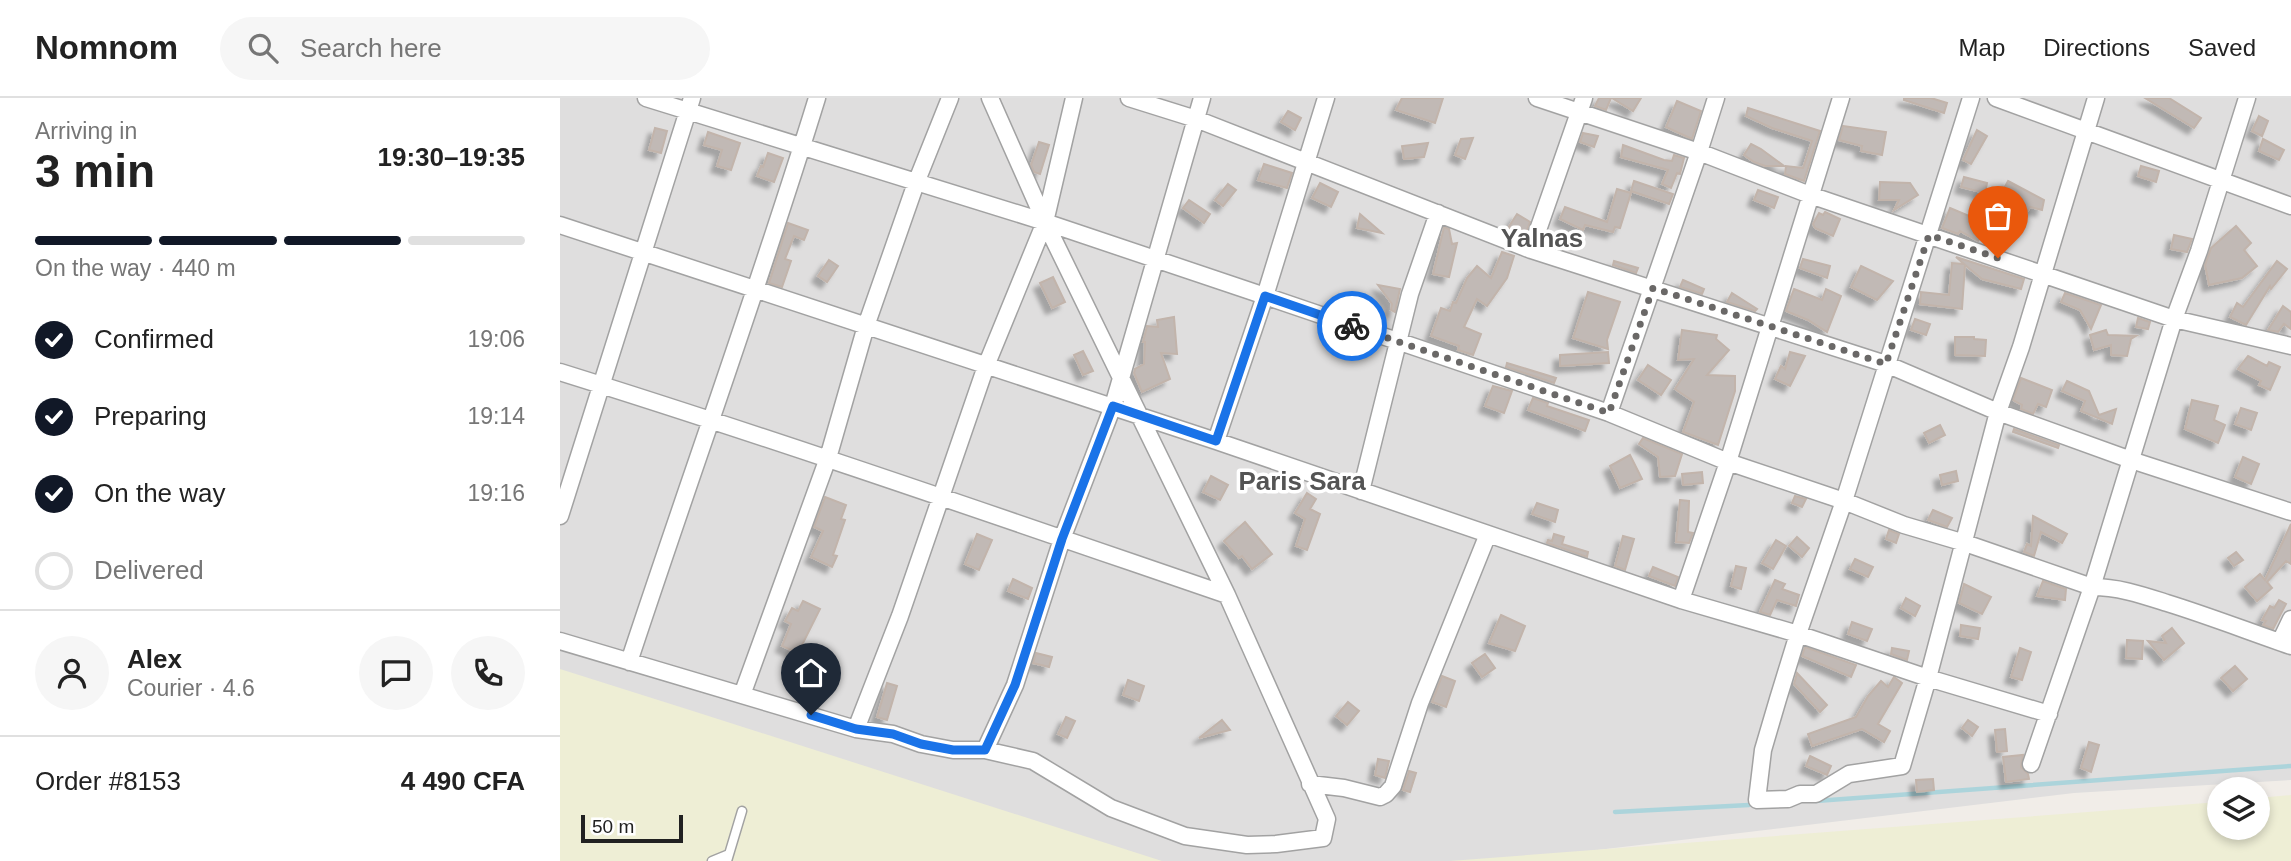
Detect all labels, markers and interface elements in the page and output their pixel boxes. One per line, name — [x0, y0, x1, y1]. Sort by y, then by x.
search box — [220, 17, 710, 80]
text: Nomnom — [35, 29, 178, 66]
icon: search — [244, 29, 282, 67]
text: Search here — [300, 33, 442, 63]
text: Map — [1959, 34, 2005, 61]
text: Directions — [2043, 34, 2150, 61]
text: Saved — [2188, 34, 2256, 61]
text: Arriving in — [35, 118, 137, 144]
text: 19:30–19:35 — [378, 142, 525, 172]
text: 3 min — [35, 145, 155, 197]
pin — [1968, 186, 2028, 258]
icon: bag — [1979, 197, 2017, 235]
district label: Yalnas — [1501, 223, 1583, 253]
text: On the way · 440 m — [35, 255, 236, 281]
courier — [1317, 291, 1387, 361]
icon: bike — [1333, 307, 1371, 345]
icon: check — [35, 321, 73, 359]
text: Confirmed — [94, 324, 214, 354]
text: 19:06 — [467, 326, 525, 352]
icon: check — [35, 398, 73, 436]
text: Preparing — [94, 401, 207, 431]
text: 19:14 — [467, 403, 525, 429]
district label: Paris Sara — [1238, 466, 1366, 496]
icon: check — [35, 475, 73, 513]
text: On the way — [94, 478, 226, 508]
text: 19:16 — [467, 480, 525, 506]
text: Delivered — [94, 555, 204, 585]
button: person — [35, 636, 109, 710]
button: chat — [359, 636, 433, 710]
button: phone — [451, 636, 525, 710]
pin — [781, 643, 841, 715]
text: Alex — [127, 644, 182, 674]
icon: home — [792, 654, 830, 692]
text: Courier · 4.6 — [127, 675, 255, 701]
text: Order #8153 — [35, 766, 181, 796]
text: 4 490 CFA — [401, 766, 525, 796]
map controls — [2207, 777, 2270, 840]
button: layers — [2207, 777, 2270, 840]
scale bar — [581, 812, 682, 844]
text: 50 m — [592, 816, 634, 837]

